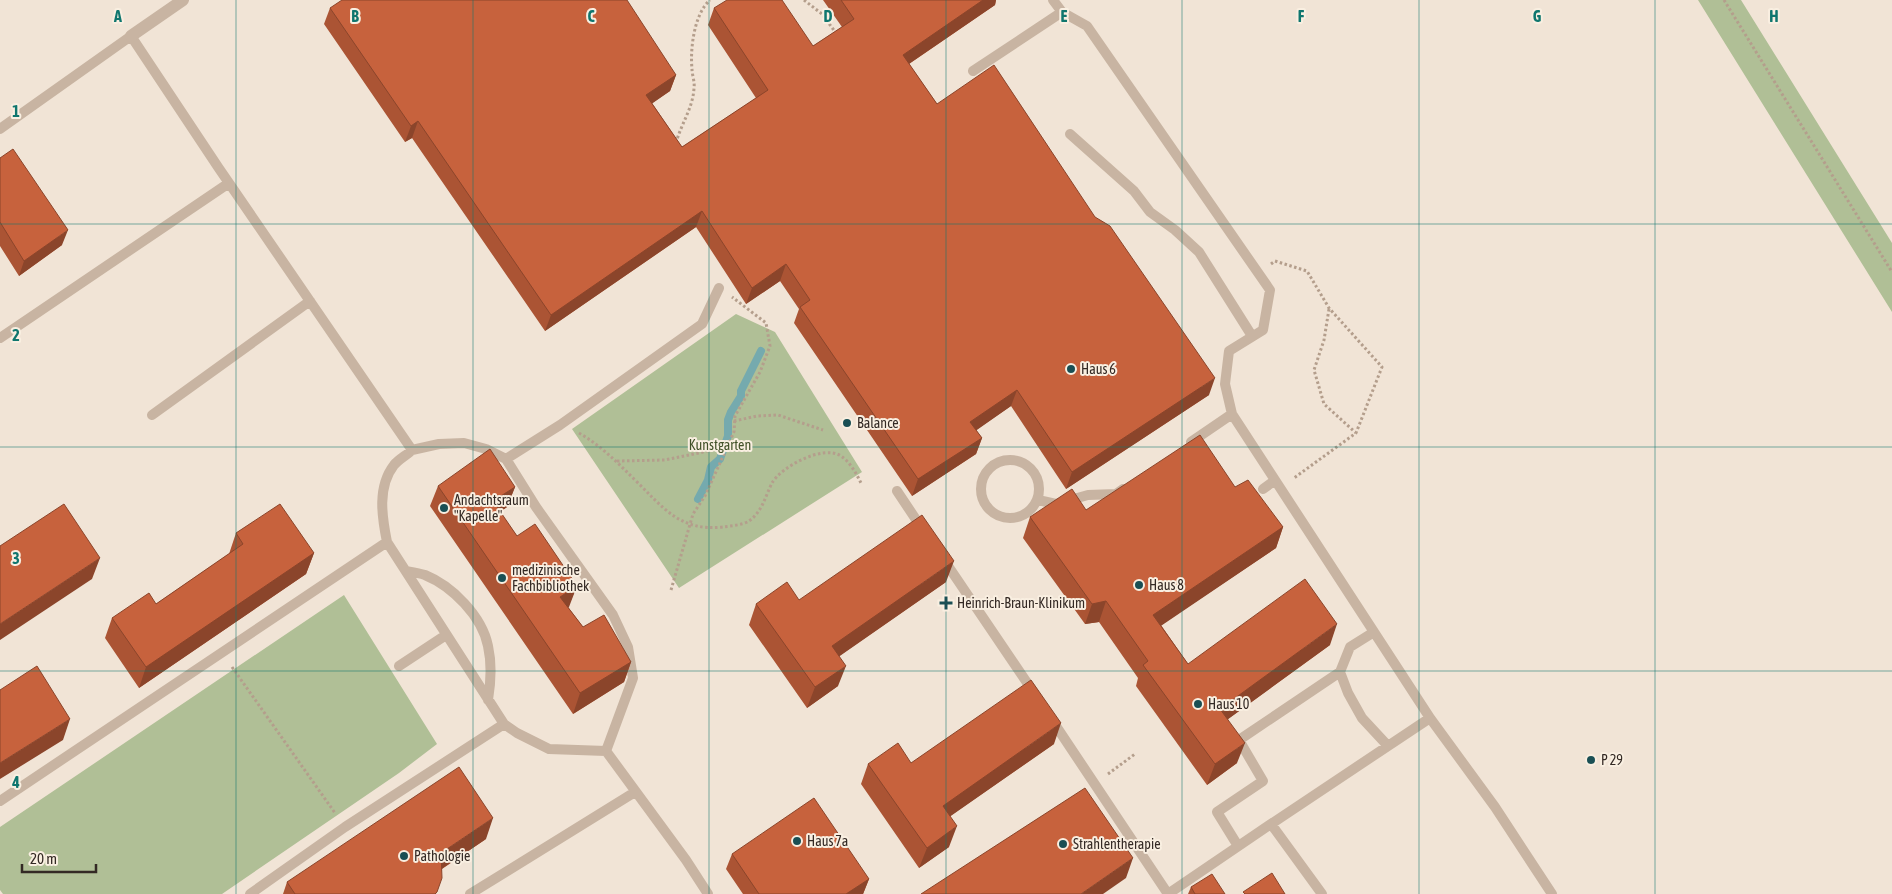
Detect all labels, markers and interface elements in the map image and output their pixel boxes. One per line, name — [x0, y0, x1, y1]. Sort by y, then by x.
text: A — [113, 7, 122, 25]
text: B — [351, 7, 359, 25]
text: C — [587, 7, 595, 25]
text: D — [824, 7, 833, 25]
text: E — [1061, 7, 1068, 25]
text: F — [1298, 7, 1305, 25]
text: G — [1533, 7, 1542, 25]
text: H — [1769, 7, 1779, 25]
text: 1 — [12, 102, 20, 120]
text: 2 — [12, 326, 20, 344]
place label: Haus 6 — [1081, 361, 1116, 377]
marker: Haus 6 — [1065, 363, 1077, 375]
place label: Balance — [857, 415, 899, 431]
marker: Balance — [841, 417, 853, 429]
park label: Kunstgarten — [689, 437, 751, 453]
place label: Andachtsraum "Kapelle" — [454, 492, 529, 524]
marker: Andachtsraum "Kapelle" — [438, 502, 450, 514]
text: 3 — [12, 549, 20, 567]
place label: medizinische Fachbibliothek — [512, 562, 589, 594]
marker: medizinische Fachbibliothek — [496, 572, 508, 584]
place label: Haus 8 — [1149, 577, 1184, 593]
marker: Haus 8 — [1133, 579, 1145, 591]
place label: Heinrich-Braun-Klinikum — [957, 595, 1085, 611]
marker: Heinrich-Braun-Klinikum — [939, 596, 953, 610]
place label: Haus 10 — [1208, 696, 1250, 712]
marker: Haus 10 — [1192, 698, 1204, 710]
place label: P 29 — [1601, 752, 1623, 768]
marker: P 29 — [1585, 754, 1597, 766]
text: 4 — [11, 773, 20, 791]
place label: Haus 7a — [807, 833, 848, 849]
marker: Haus 7a — [791, 835, 803, 847]
place label: Strahlentherapie — [1073, 836, 1161, 852]
marker: Strahlentherapie — [1057, 838, 1069, 850]
scale bar — [22, 842, 96, 874]
place label: Pathologie — [414, 848, 470, 864]
text: 20 m — [30, 850, 57, 867]
marker: Pathologie — [398, 850, 410, 862]

